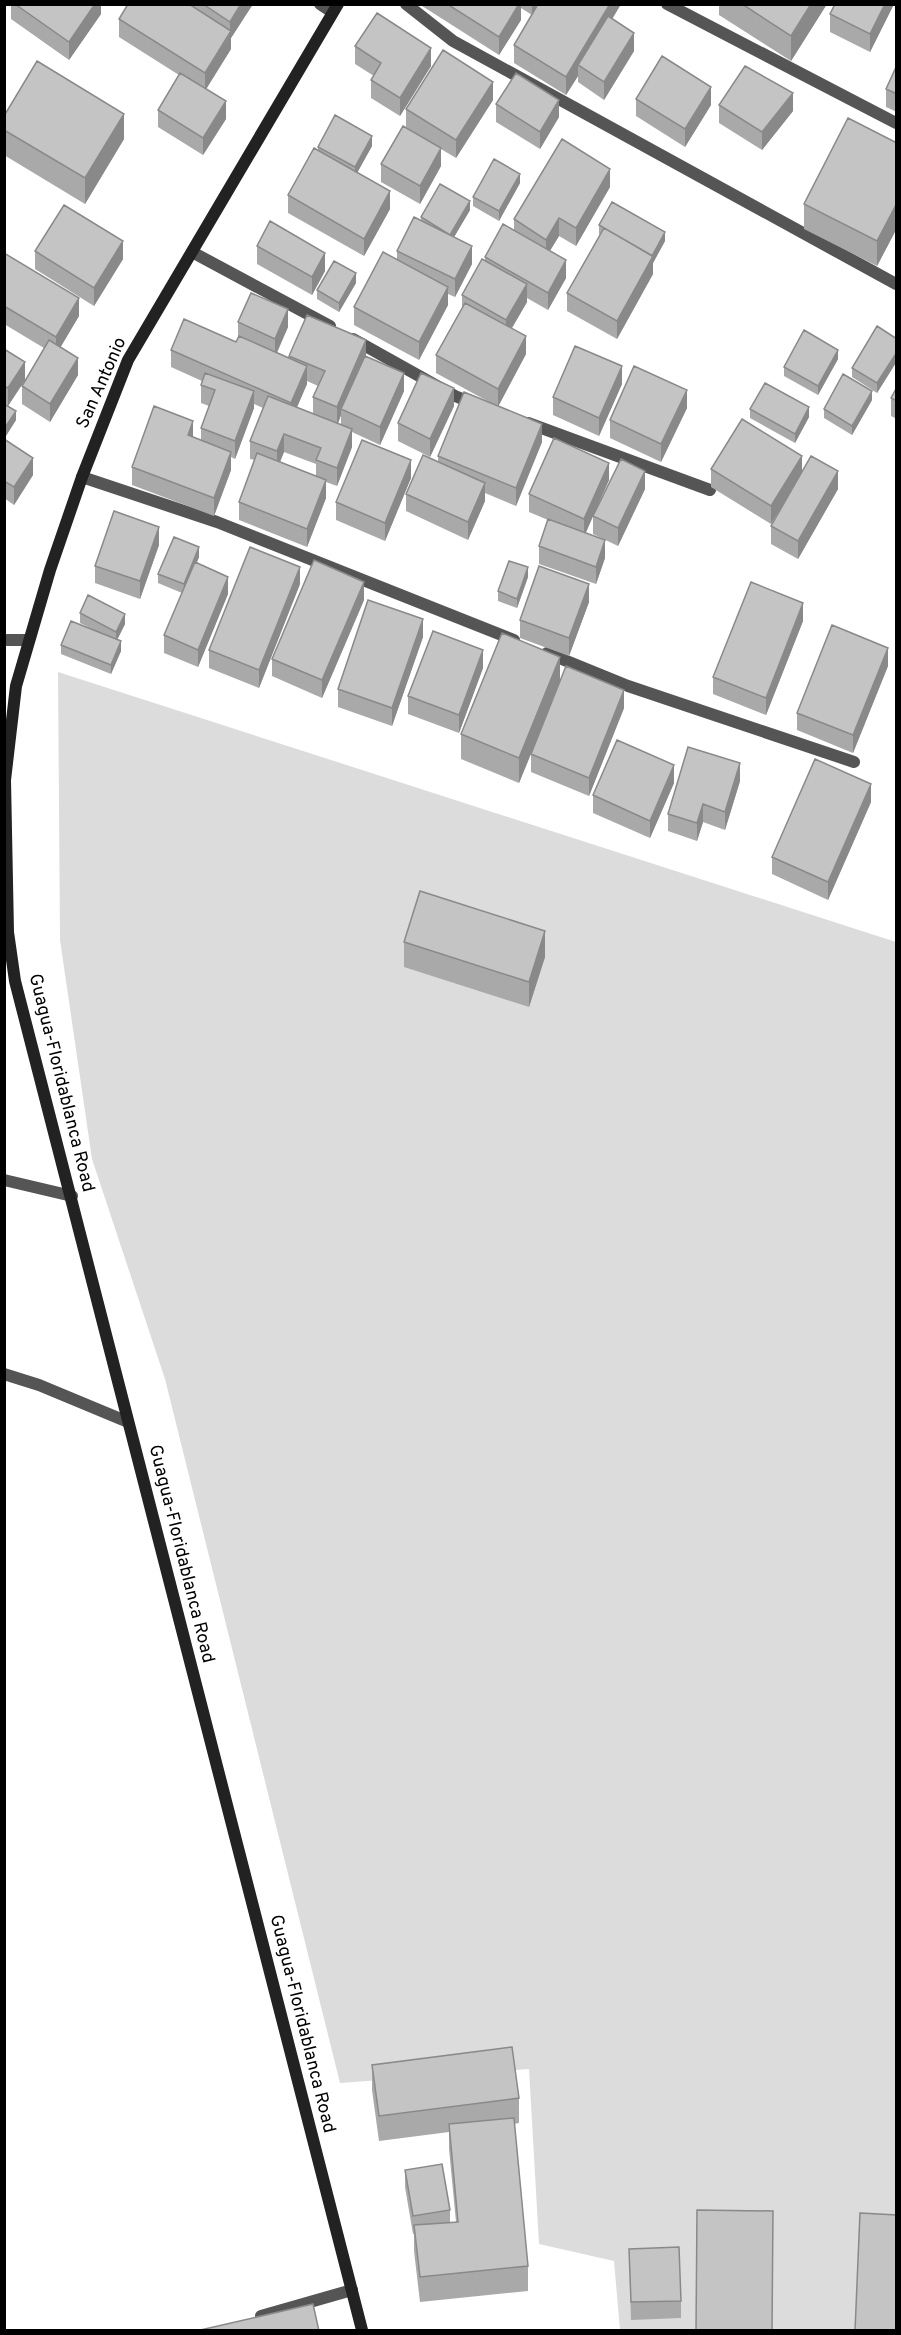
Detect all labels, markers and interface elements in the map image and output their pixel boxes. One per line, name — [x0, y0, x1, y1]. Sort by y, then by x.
street label: San Antonio — [72, 334, 132, 432]
street label: Guagua-Floridablanca Road — [23, 971, 99, 1195]
street label: Guagua-Floridablanca Road — [143, 1442, 219, 1666]
street label: Guagua-Floridablanca Road — [264, 1912, 340, 2136]

